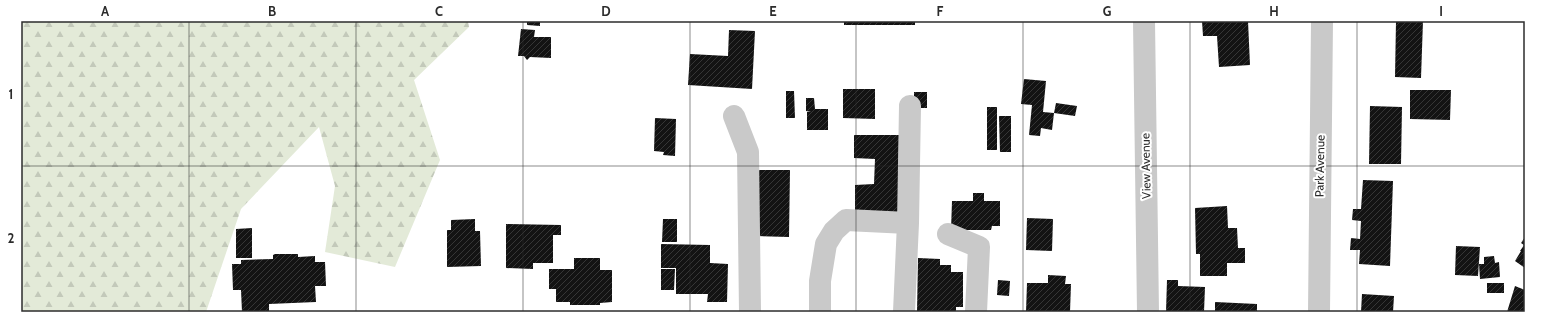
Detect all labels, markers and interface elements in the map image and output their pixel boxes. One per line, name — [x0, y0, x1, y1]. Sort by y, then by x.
text: A — [101, 3, 110, 19]
text: B — [268, 3, 276, 19]
text: C — [435, 3, 443, 19]
text: D — [601, 3, 611, 19]
text: E — [769, 3, 777, 19]
text: F — [937, 3, 944, 19]
text: G — [1103, 3, 1112, 19]
text: H — [1269, 3, 1279, 19]
text: I — [1439, 3, 1443, 19]
text: 1 — [9, 86, 13, 102]
street label: View Avenue — [1137, 133, 1154, 199]
street label: Park Avenue — [1311, 135, 1328, 197]
text: 2 — [8, 230, 15, 246]

